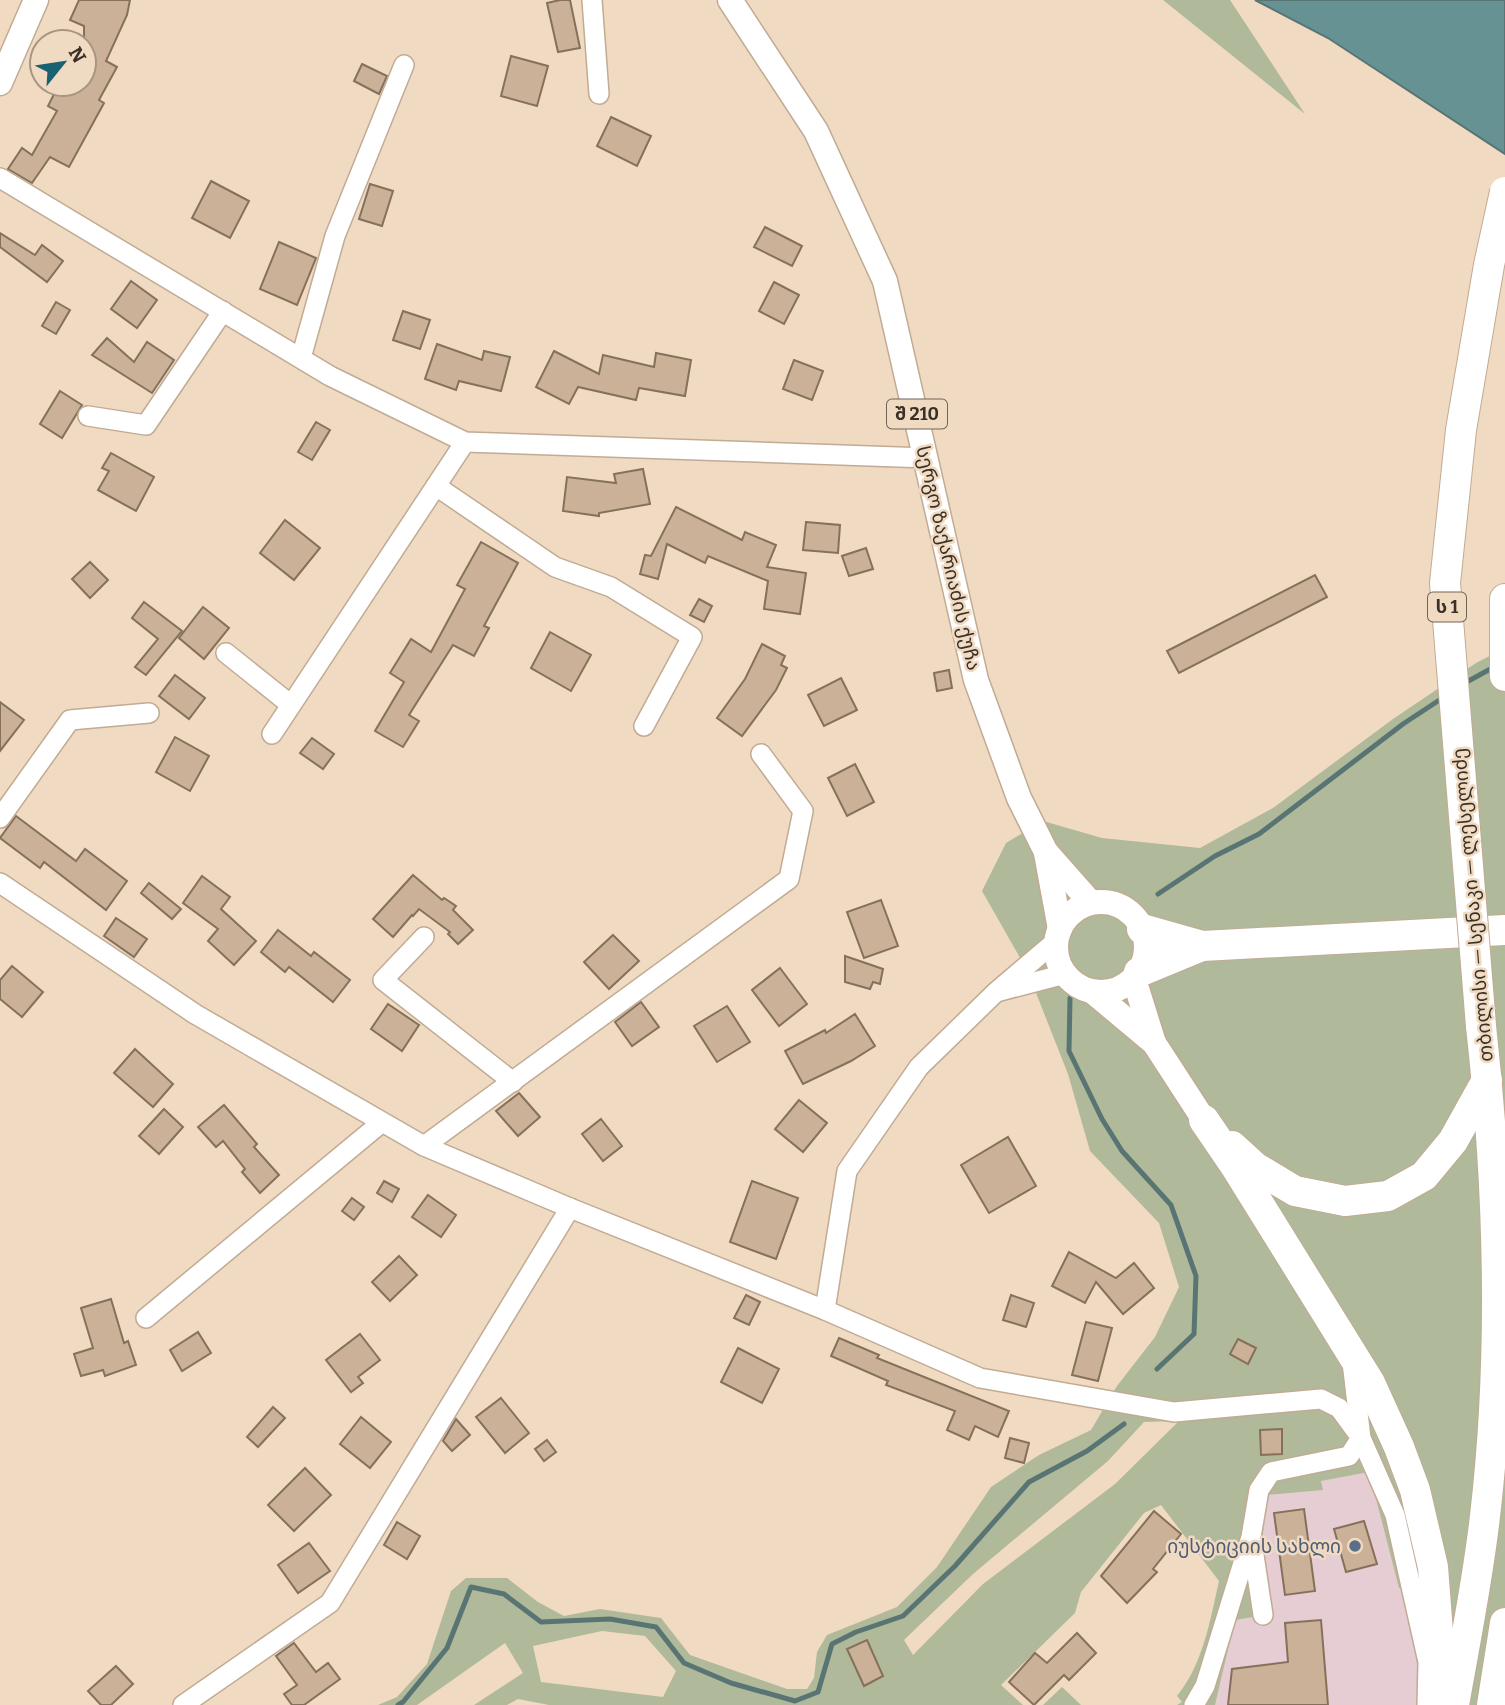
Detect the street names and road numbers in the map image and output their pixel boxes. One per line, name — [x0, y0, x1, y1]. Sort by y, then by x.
road number: შ 210 — [887, 400, 947, 428]
street label: სერგო ზაქარიაძის ქუჩა — [912, 444, 986, 672]
road number: ს 1 — [1428, 592, 1466, 622]
street label: თბილისი — სენაკი — ლესელიძე — [1447, 747, 1499, 1063]

